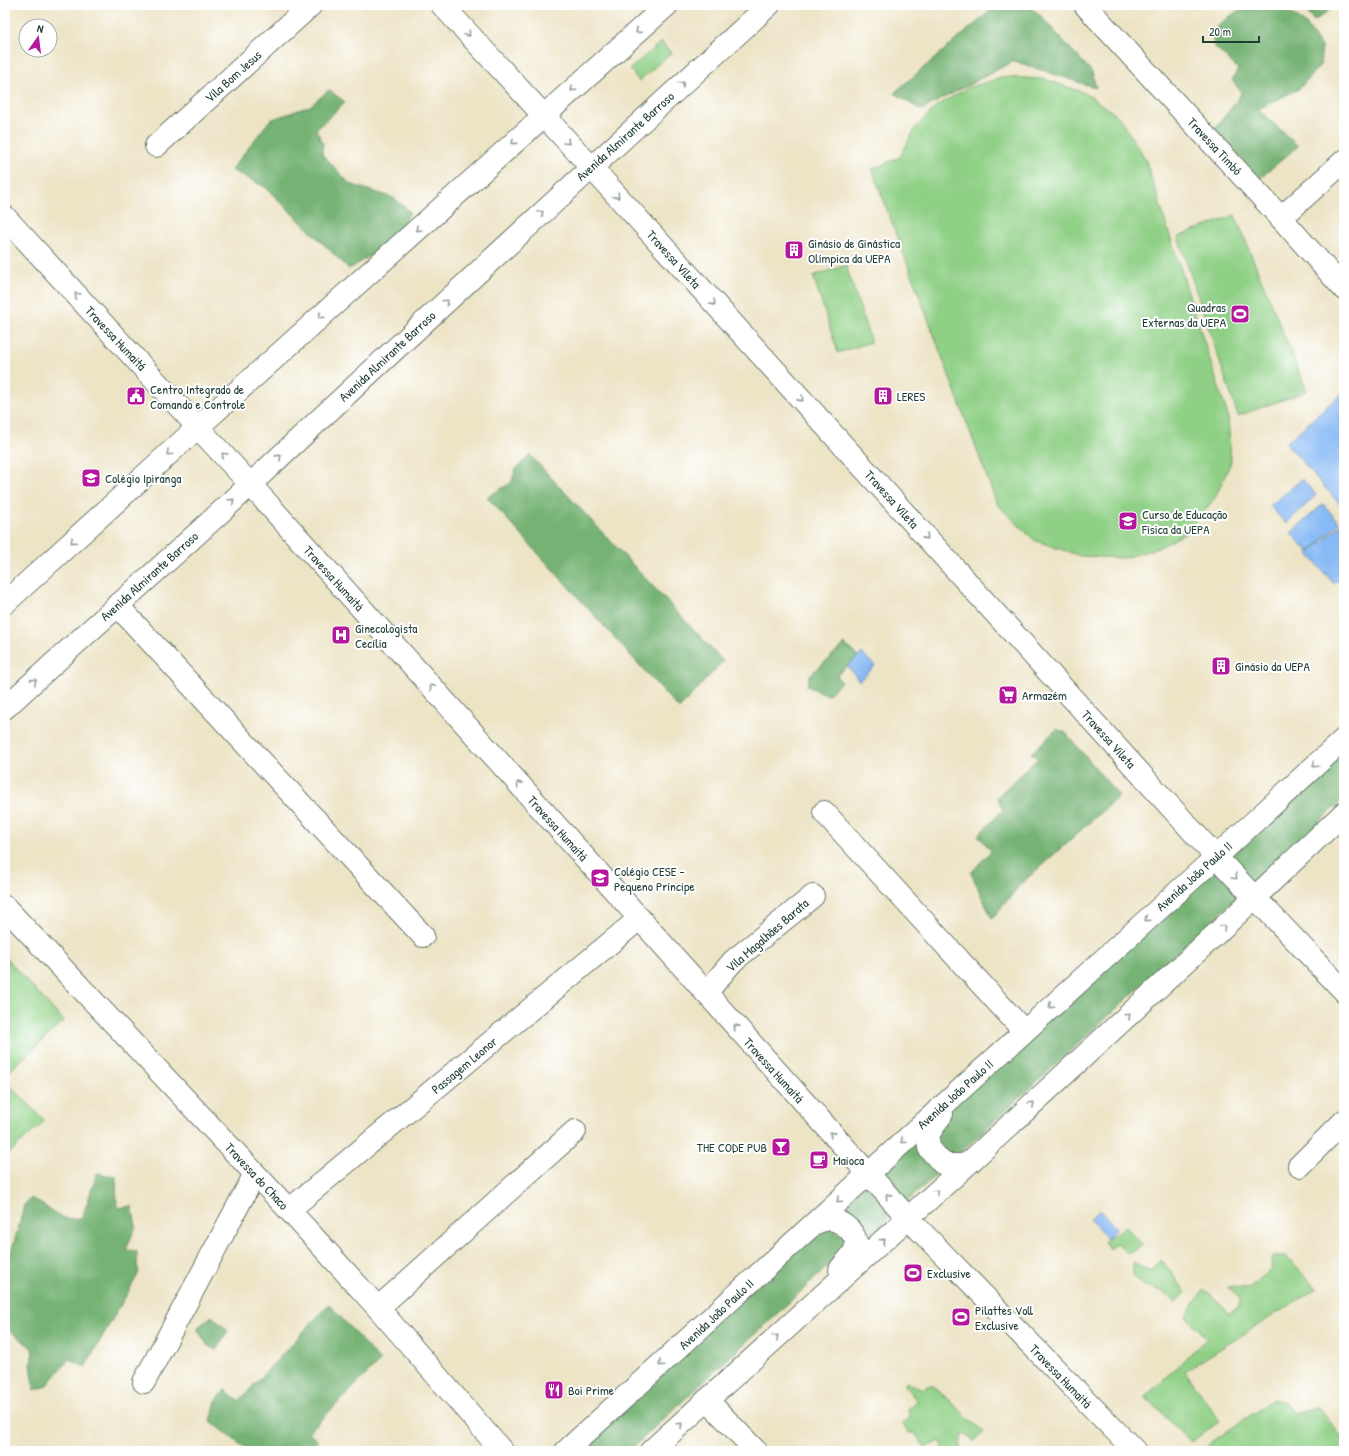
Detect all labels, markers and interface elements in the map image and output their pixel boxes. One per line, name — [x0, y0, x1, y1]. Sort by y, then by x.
north arrow — [18, 18, 58, 58]
scale bar — [1203, 18, 1259, 44]
text: N — [36, 21, 45, 36]
text: 20 m — [1209, 23, 1231, 40]
one-way arrow — [635, 26, 643, 34]
one-way arrow — [464, 29, 471, 37]
street label: Vila Bom Jesus — [201, 46, 265, 106]
one-way arrow — [677, 82, 685, 89]
one-way arrow — [571, 84, 578, 91]
street label: Avenida Almirante Barroso — [572, 87, 678, 185]
street label: Travessa Timbó — [1183, 113, 1247, 179]
one-way arrow — [562, 137, 569, 144]
one-way arrow — [511, 138, 519, 145]
one-way arrow — [612, 191, 619, 199]
one-way arrow — [536, 211, 544, 218]
one-way arrow — [415, 225, 422, 232]
street label: Travessa Vileta — [643, 226, 705, 292]
place label: Ginásio de Ginástica Olímpica da UEPA — [808, 234, 900, 267]
building icon: Ginásio de Ginástica Olímpica da UEPA — [783, 239, 805, 261]
one-way arrow — [74, 292, 82, 300]
one-way arrow — [709, 298, 716, 306]
place label: Quadras Externas da UEPA — [1142, 298, 1227, 331]
one-way arrow — [441, 299, 449, 307]
street label: Travessa Humaitá — [81, 302, 151, 374]
sports icon: Quadras Externas da UEPA — [1229, 303, 1251, 325]
street label: Avenida Almirante Barroso — [335, 306, 439, 406]
one-way arrow — [318, 312, 326, 319]
place label: Centro Integrado de Comando e Controle — [150, 380, 245, 413]
public building icon: Centro Integrado de Comando e Controle — [125, 385, 147, 407]
building icon: LERES — [872, 385, 894, 407]
place label: LERES — [897, 387, 925, 405]
one-way arrow — [796, 394, 803, 402]
one-way arrow — [166, 449, 174, 456]
one-way arrow — [222, 453, 229, 460]
one-way arrow — [274, 454, 282, 462]
street label: Travessa Vileta — [861, 466, 923, 532]
school or university icon: Colégio Ipiranga — [80, 467, 102, 489]
place label: Colégio Ipiranga — [105, 469, 181, 487]
one-way arrow — [227, 499, 234, 506]
place label: Curso de Educação Física da UEPA — [1141, 505, 1227, 538]
school or university icon: Curso de Educação Física da UEPA — [1117, 510, 1139, 532]
street label: Avenida Almirante Barroso — [96, 527, 202, 625]
one-way arrow — [921, 532, 928, 540]
one-way arrow — [70, 536, 78, 543]
street label: Travessa Humaitá — [300, 541, 368, 615]
place label: Ginecologista Cecília — [355, 619, 417, 652]
hospital icon: Ginecologista Cecília — [330, 624, 352, 646]
building icon: Ginásio da UEPA — [1210, 655, 1232, 677]
place label: Ginásio da UEPA — [1235, 657, 1311, 675]
one-way arrow — [29, 678, 37, 686]
one-way arrow — [429, 684, 437, 692]
supermarket icon: Armazém — [997, 684, 1019, 706]
place label: Armazém — [1022, 686, 1067, 704]
street label: Travessa Vileta — [1078, 706, 1140, 772]
one-way arrow — [1313, 760, 1320, 767]
one-way arrow — [516, 781, 523, 789]
street label: Travessa Humaitá — [524, 791, 592, 865]
street label: Avenida João Paulo II — [1152, 837, 1236, 915]
place label: Colégio CESE - Pequeno Príncipe — [614, 862, 695, 895]
school or university icon: Colégio CESE - Pequeno Príncipe — [589, 867, 611, 889]
one-way arrow — [1230, 872, 1238, 880]
street label: Vila Magalhães Barata — [722, 894, 812, 976]
one-way arrow — [1144, 914, 1152, 922]
one-way arrow — [1218, 924, 1226, 932]
one-way arrow — [1048, 1002, 1056, 1009]
one-way arrow — [1123, 1013, 1130, 1020]
one-way arrow — [733, 1024, 741, 1032]
street label: Passagem Leonor — [427, 1032, 501, 1098]
street label: Travessa Humaitá — [740, 1033, 808, 1107]
street label: Avenida João Paulo II — [913, 1055, 997, 1133]
one-way arrow — [1027, 1101, 1035, 1109]
one-way arrow — [829, 1131, 837, 1139]
bar icon: THE CODE PUB — [770, 1136, 792, 1158]
one-way arrow — [900, 1136, 908, 1144]
street label: Travessa do Chaco — [221, 1138, 293, 1214]
place label: THE CODE PUB — [697, 1138, 767, 1156]
cafe icon: Maioca — [808, 1149, 830, 1171]
place label: Maioca — [833, 1151, 864, 1169]
one-way arrow — [931, 1189, 939, 1197]
one-way arrow — [885, 1193, 892, 1201]
one-way arrow — [836, 1196, 844, 1203]
one-way arrow — [878, 1238, 886, 1245]
sports icon: Exclusive — [902, 1262, 924, 1284]
place label: Exclusive — [927, 1264, 971, 1282]
street label: Avenida João Paulo II — [675, 1275, 757, 1353]
place label: Pilattes Voll Exclusive — [975, 1301, 1033, 1334]
sports icon: Pilattes Voll Exclusive — [950, 1306, 972, 1328]
one-way arrow — [771, 1335, 779, 1342]
street label: Travessa Humaitá — [1026, 1340, 1096, 1412]
one-way arrow — [658, 1359, 666, 1367]
restaurant icon: Boi Prime — [543, 1379, 565, 1401]
place label: Boi Prime — [568, 1381, 614, 1399]
one-way arrow — [675, 1422, 683, 1429]

